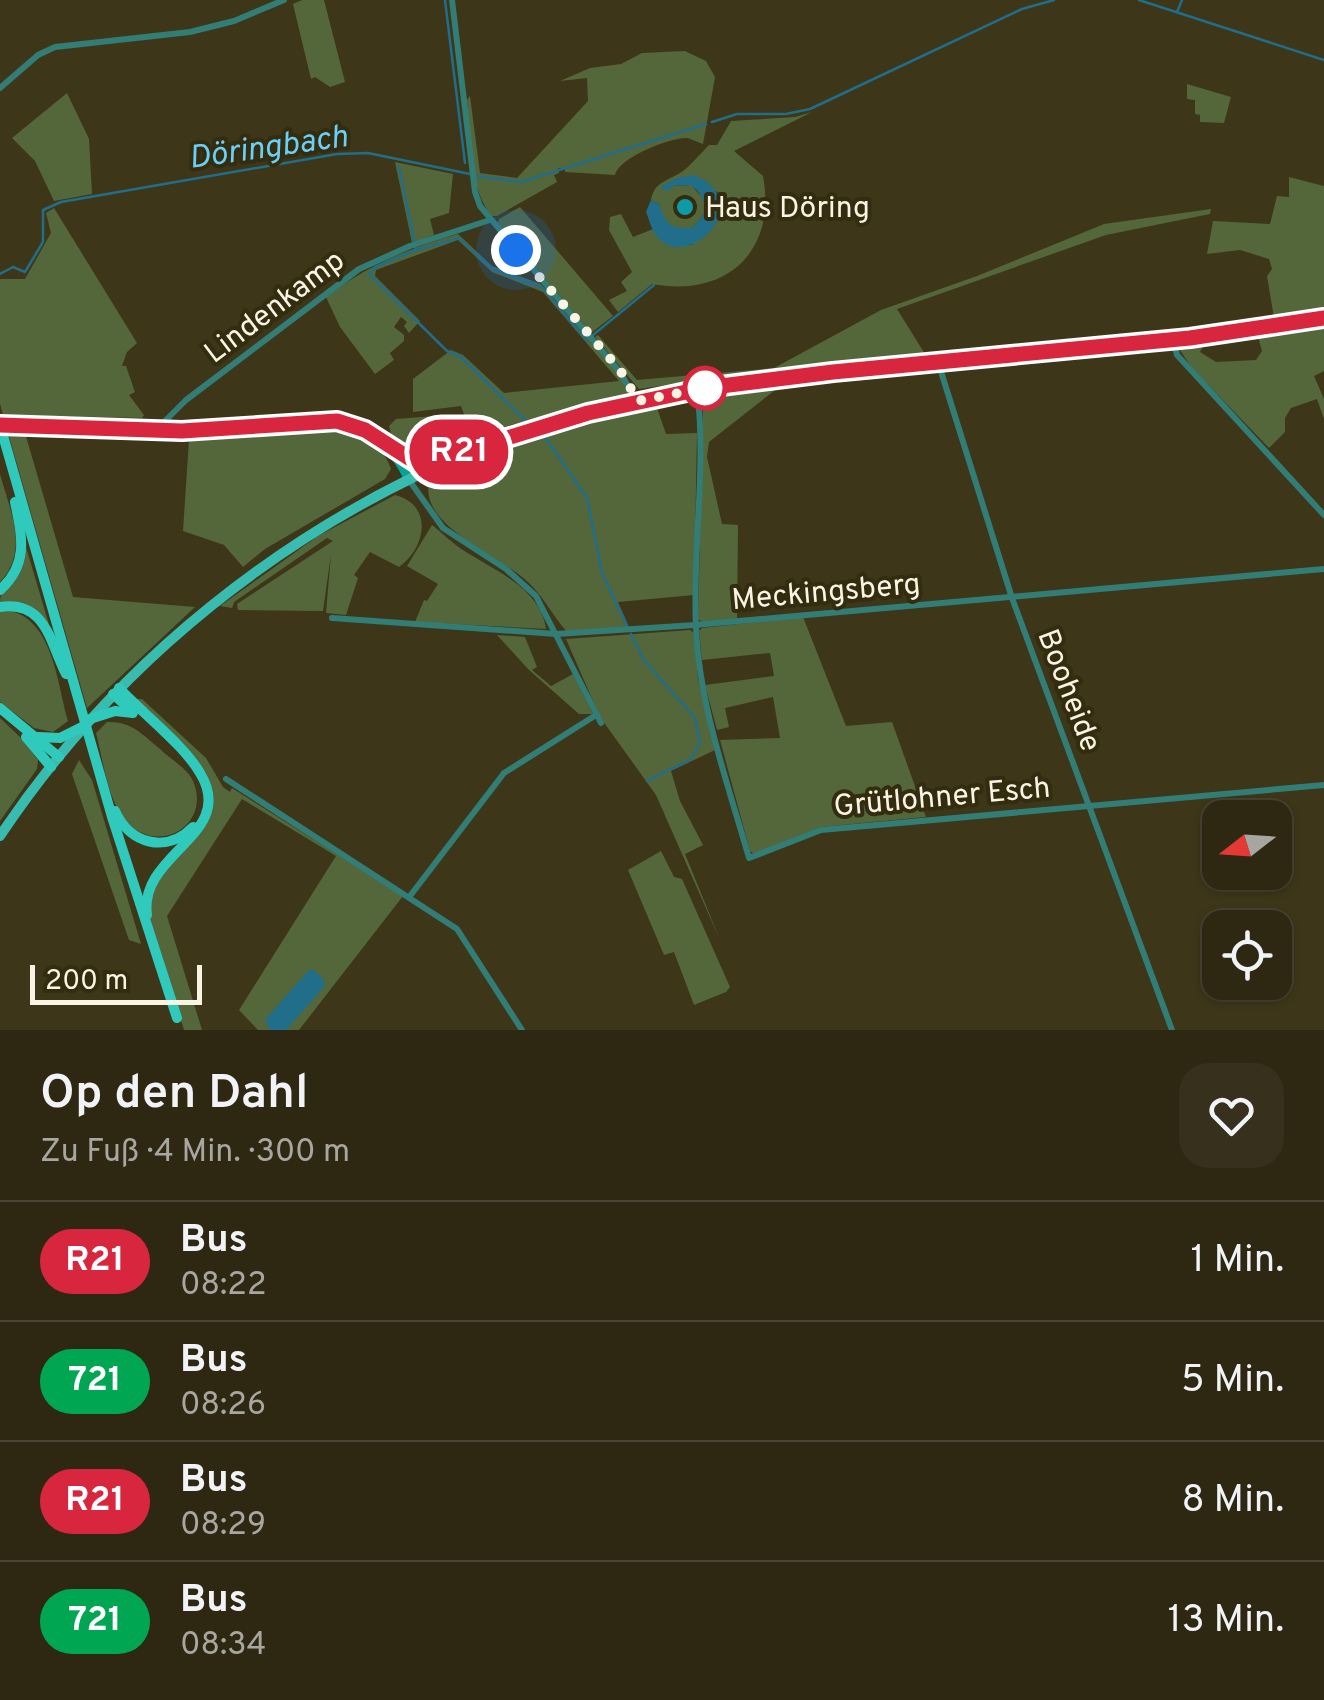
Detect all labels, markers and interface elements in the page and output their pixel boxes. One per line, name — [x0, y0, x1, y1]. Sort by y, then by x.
water label: Döringbach — [186, 118, 351, 180]
place label: Haus Döring — [705, 191, 870, 228]
marker: Haus Döring — [674, 196, 696, 218]
your location — [491, 225, 541, 275]
street label: Lindenkamp — [198, 243, 353, 373]
unlabelled marker — [684, 367, 726, 409]
line badge: R21 — [402, 420, 516, 484]
text: R21 — [429, 430, 489, 474]
street label: Meckingsberg — [730, 567, 922, 620]
street label: Booheide — [1027, 625, 1108, 757]
street label: Grütlohner Esch — [832, 771, 1052, 826]
north arrow — [1202, 800, 1292, 890]
map controls — [1202, 800, 1292, 1000]
button: locate — [1202, 910, 1292, 1000]
scale bar — [30, 960, 202, 1004]
text: 200 m — [45, 964, 128, 1000]
button: heart — [1179, 1063, 1284, 1168]
text: Op den Dahl — [40, 1065, 309, 1125]
text: Zu Fuß · 4 Min. · 300 m — [40, 1133, 350, 1173]
text: Bus — [180, 1217, 247, 1266]
text: 1 Min. — [1190, 1237, 1284, 1286]
text: R21 — [65, 1239, 125, 1283]
text: 08:22 — [180, 1266, 266, 1306]
text: Bus — [180, 1337, 247, 1386]
text: 5 Min. — [1181, 1357, 1284, 1406]
text: 721 — [68, 1359, 122, 1403]
text: 08:26 — [180, 1386, 266, 1426]
text: Bus — [180, 1457, 247, 1506]
text: 8 Min. — [1181, 1477, 1284, 1526]
text: R21 — [65, 1479, 125, 1523]
text: 08:29 — [180, 1506, 266, 1546]
text: Bus — [180, 1577, 247, 1626]
text: 13 Min. — [1168, 1597, 1284, 1646]
text: 721 — [68, 1599, 122, 1643]
text: 08:34 — [180, 1626, 266, 1666]

